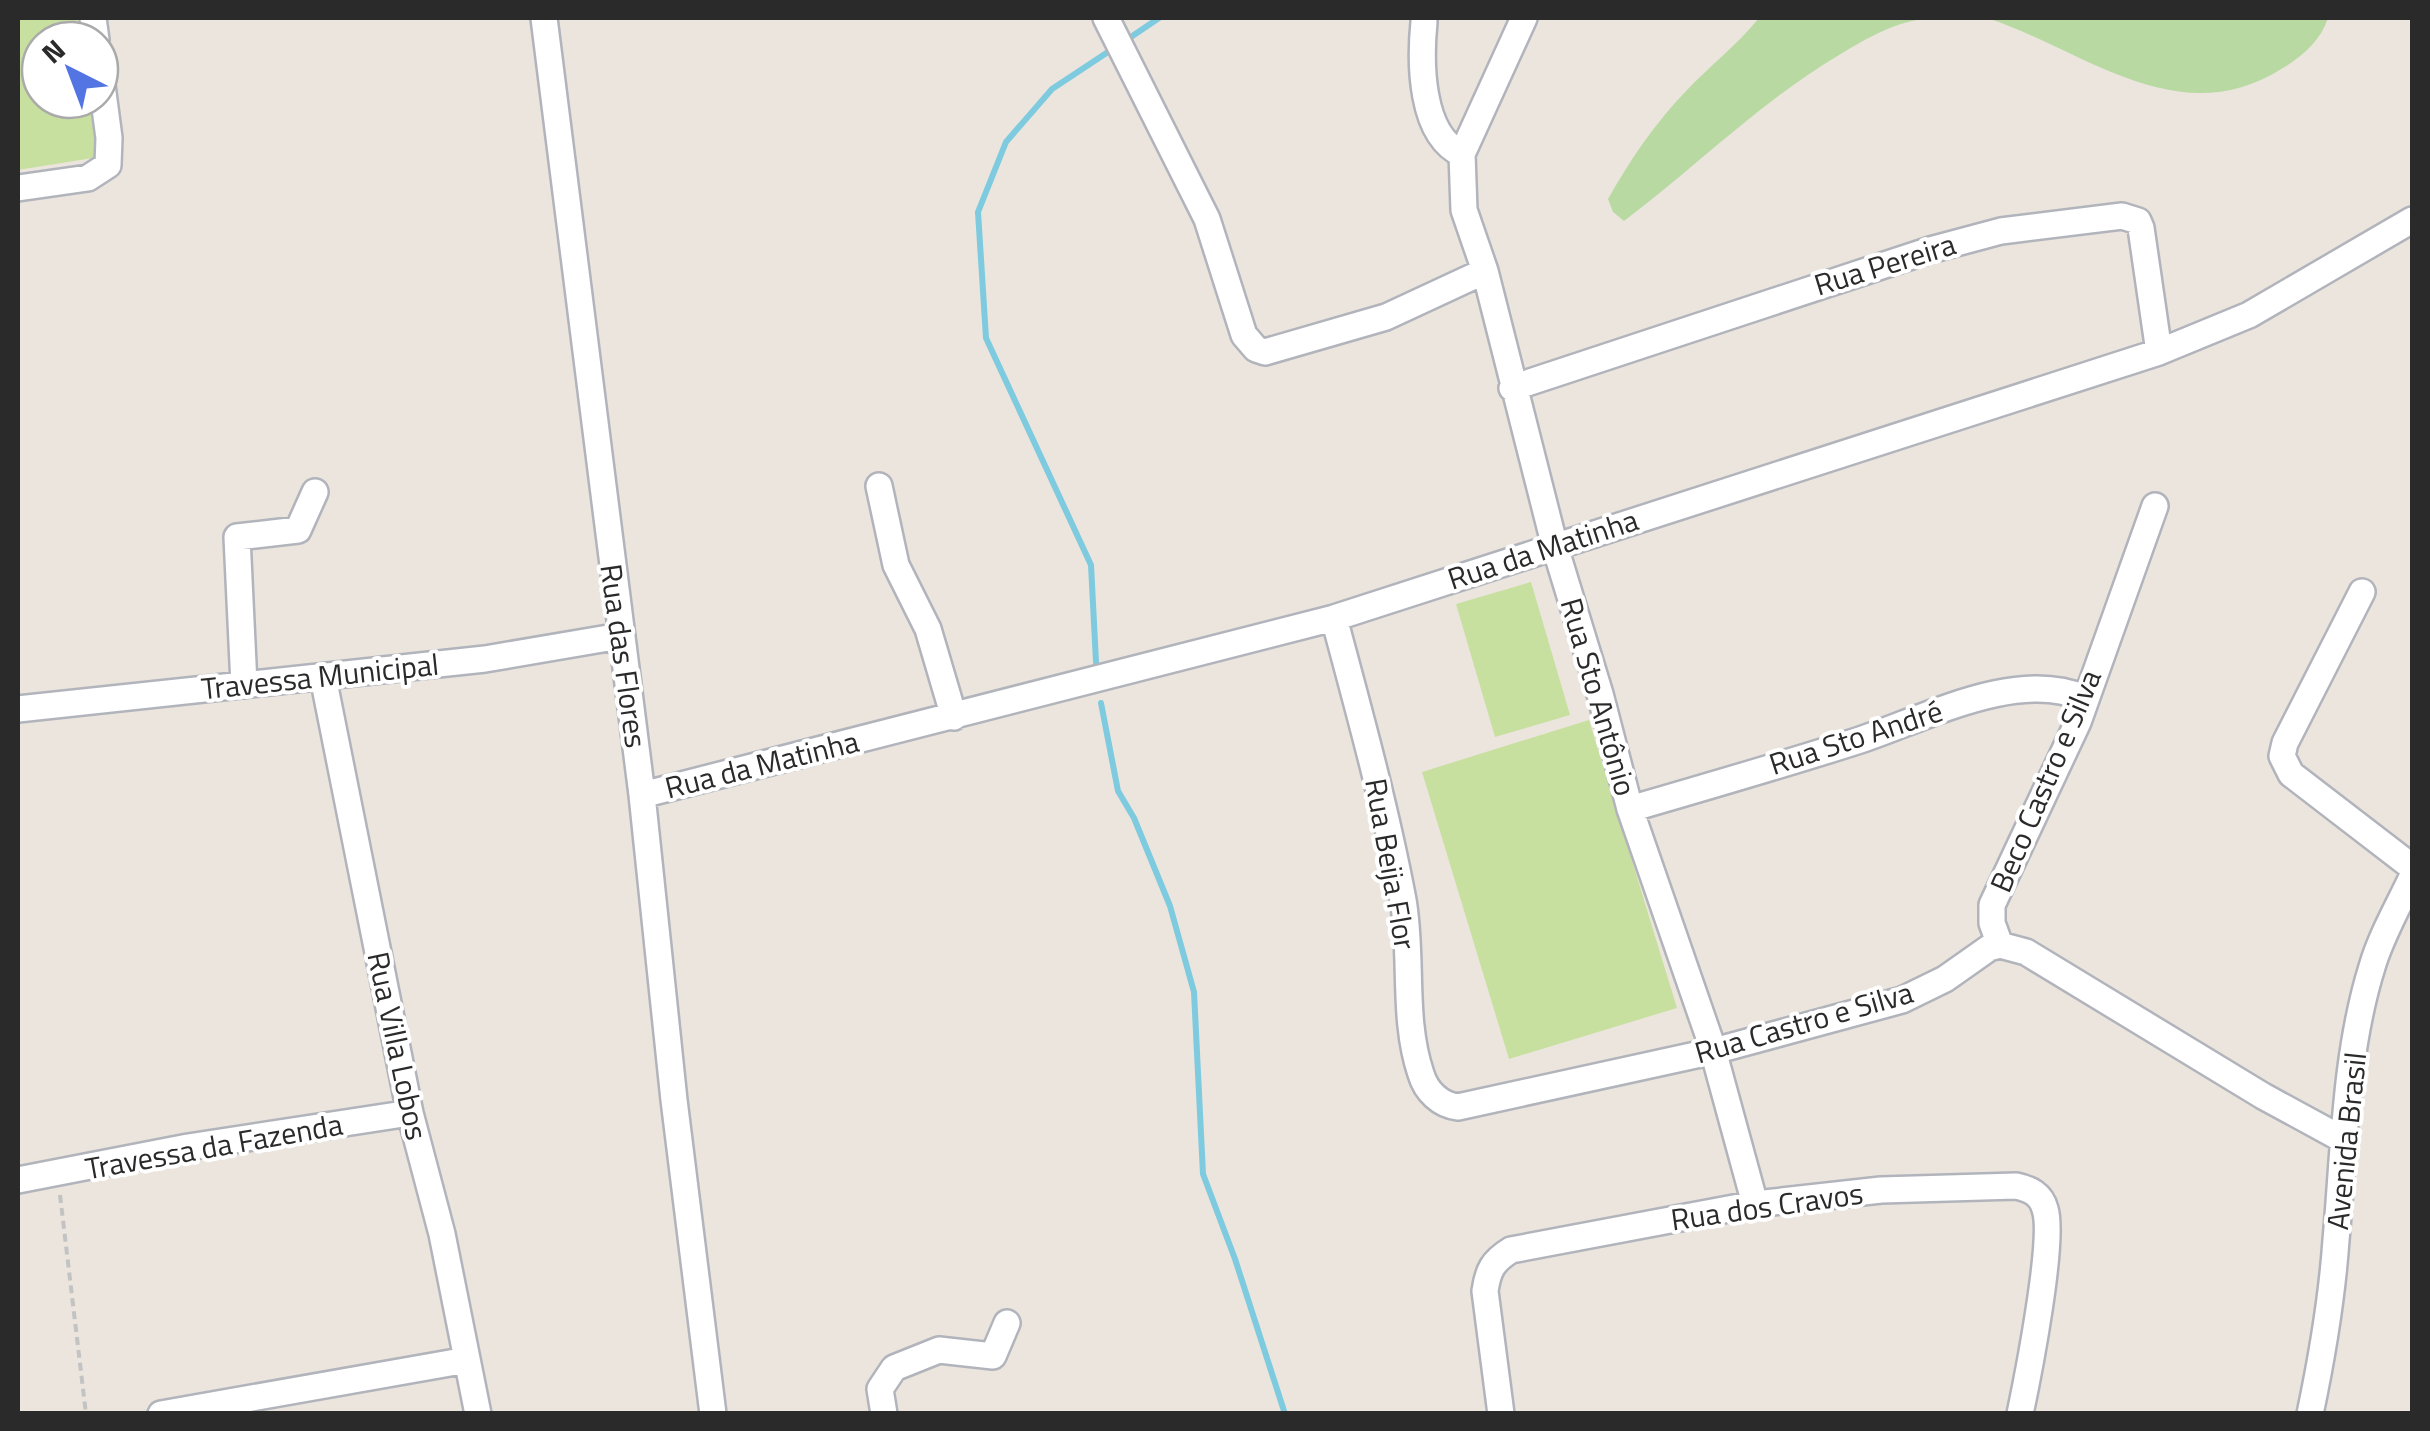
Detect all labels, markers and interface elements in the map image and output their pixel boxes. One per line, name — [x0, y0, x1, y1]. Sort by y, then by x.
north arrow — [20, 20, 120, 120]
text: N — [31, 29, 75, 74]
street label: Rua Pereira — [1808, 221, 1961, 307]
street label: Rua da Matinha — [1441, 497, 1644, 602]
street label: Rua das Flores — [588, 561, 660, 751]
street label: Rua Sto Antônio — [1549, 592, 1649, 801]
street label: Travessa Municipal — [199, 641, 441, 711]
street label: Beco Castro e Silva — [1977, 662, 2113, 899]
street label: Rua Sto André — [1763, 687, 1948, 787]
street label: Rua da Matinha — [660, 718, 863, 810]
street label: Rua Beija Flor — [1353, 775, 1429, 953]
street label: Rua Villa Lobos — [356, 948, 440, 1144]
street label: Rua Castro e Silva — [1689, 969, 1918, 1075]
street label: Avenida Brasil — [2314, 1050, 2378, 1232]
street label: Travessa da Fazenda — [82, 1101, 346, 1191]
street label: Rua dos Cravos — [1668, 1170, 1866, 1242]

